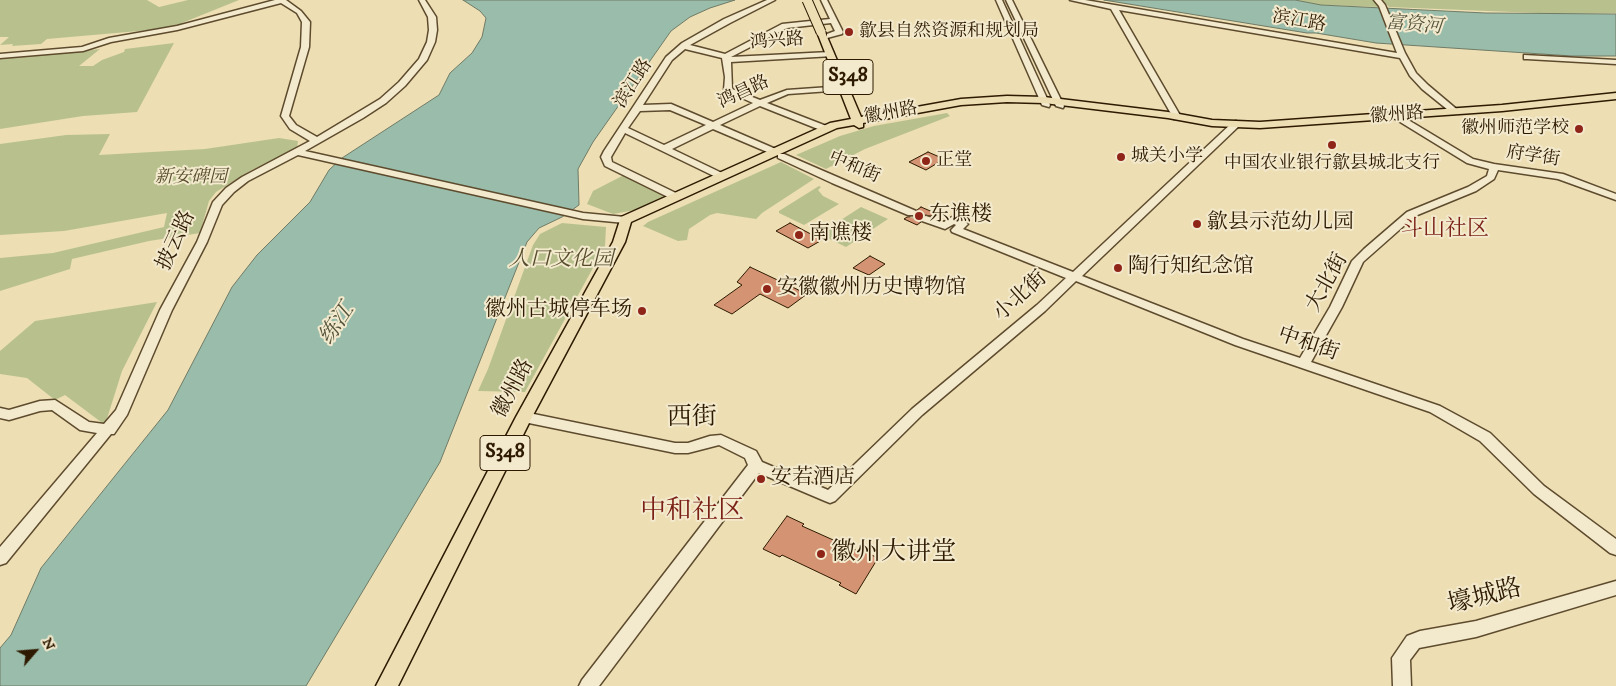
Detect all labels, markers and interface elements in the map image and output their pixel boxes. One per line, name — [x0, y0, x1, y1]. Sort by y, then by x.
street label: 滨江路 — [1271, 7, 1327, 37]
water label: 富资河 — [1385, 12, 1443, 40]
place label: 歙县自然资源和规划局 — [859, 21, 1039, 43]
marker: 歙县自然资源和规划局 — [843, 26, 855, 38]
street label: 鸿兴路 — [749, 29, 805, 55]
street label: 滨江路 — [610, 55, 658, 113]
road number: S348 — [823, 60, 873, 94]
street label: 鸿昌路 — [715, 72, 773, 114]
street label: 徽州路 — [863, 99, 919, 129]
street label: 徽州路 — [1369, 103, 1425, 129]
place label: 徽州师范学校 — [1461, 118, 1569, 140]
marker: 徽州师范学校 — [1573, 123, 1585, 135]
marker: 中国农业银行歙县城北支行 — [1326, 139, 1338, 151]
street label: 府学街 — [1505, 142, 1561, 172]
place label: 城关小学 — [1131, 146, 1203, 168]
street label: 中和街 — [825, 148, 883, 188]
place label: 正堂 — [936, 150, 972, 172]
marker: 城关小学 — [1115, 151, 1127, 163]
place label: 中国农业银行歙县城北支行 — [1224, 153, 1440, 175]
marker: 正堂 — [920, 155, 932, 167]
park label: 新安碑园 — [155, 167, 227, 189]
place label: 东谯楼 — [929, 203, 992, 229]
street label: 披云路 — [152, 207, 202, 275]
marker: 东谯楼 — [913, 210, 925, 222]
place label: 歙县示范幼儿园 — [1207, 211, 1354, 237]
district label: 斗山社区 — [1401, 217, 1489, 243]
marker: 歙县示范幼儿园 — [1191, 218, 1203, 230]
place label: 南谯楼 — [809, 222, 872, 248]
marker: 南谯楼 — [793, 229, 805, 241]
park label: 人口文化园 — [509, 248, 613, 274]
street label: 大北街 — [1302, 249, 1354, 317]
place label: 陶行知纪念馆 — [1128, 255, 1254, 281]
marker: 陶行知纪念馆 — [1112, 262, 1124, 274]
street label: 小北街 — [989, 267, 1053, 327]
place label: 安徽徽州历史博物馆 — [777, 276, 966, 302]
marker: 安徽徽州历史博物馆 — [761, 283, 773, 295]
place label: 徽州古城停车场 — [485, 298, 632, 324]
water label: 练江 — [315, 299, 361, 351]
marker: 徽州古城停车场 — [636, 305, 648, 317]
street label: 中和街 — [1274, 323, 1342, 367]
street label: 徽州路 — [488, 355, 540, 423]
street label: 西街 — [667, 404, 717, 434]
road number: S348 — [480, 436, 530, 470]
place label: 安若酒店 — [771, 466, 855, 492]
marker: 安若酒店 — [755, 473, 767, 485]
district label: 中和社区 — [640, 497, 744, 529]
place label: 徽州大讲堂 — [831, 539, 956, 569]
marker: 徽州大讲堂 — [815, 548, 827, 560]
street label: 壕城路 — [1445, 574, 1525, 622]
north arrow — [10, 626, 60, 676]
text: N — [38, 635, 59, 653]

